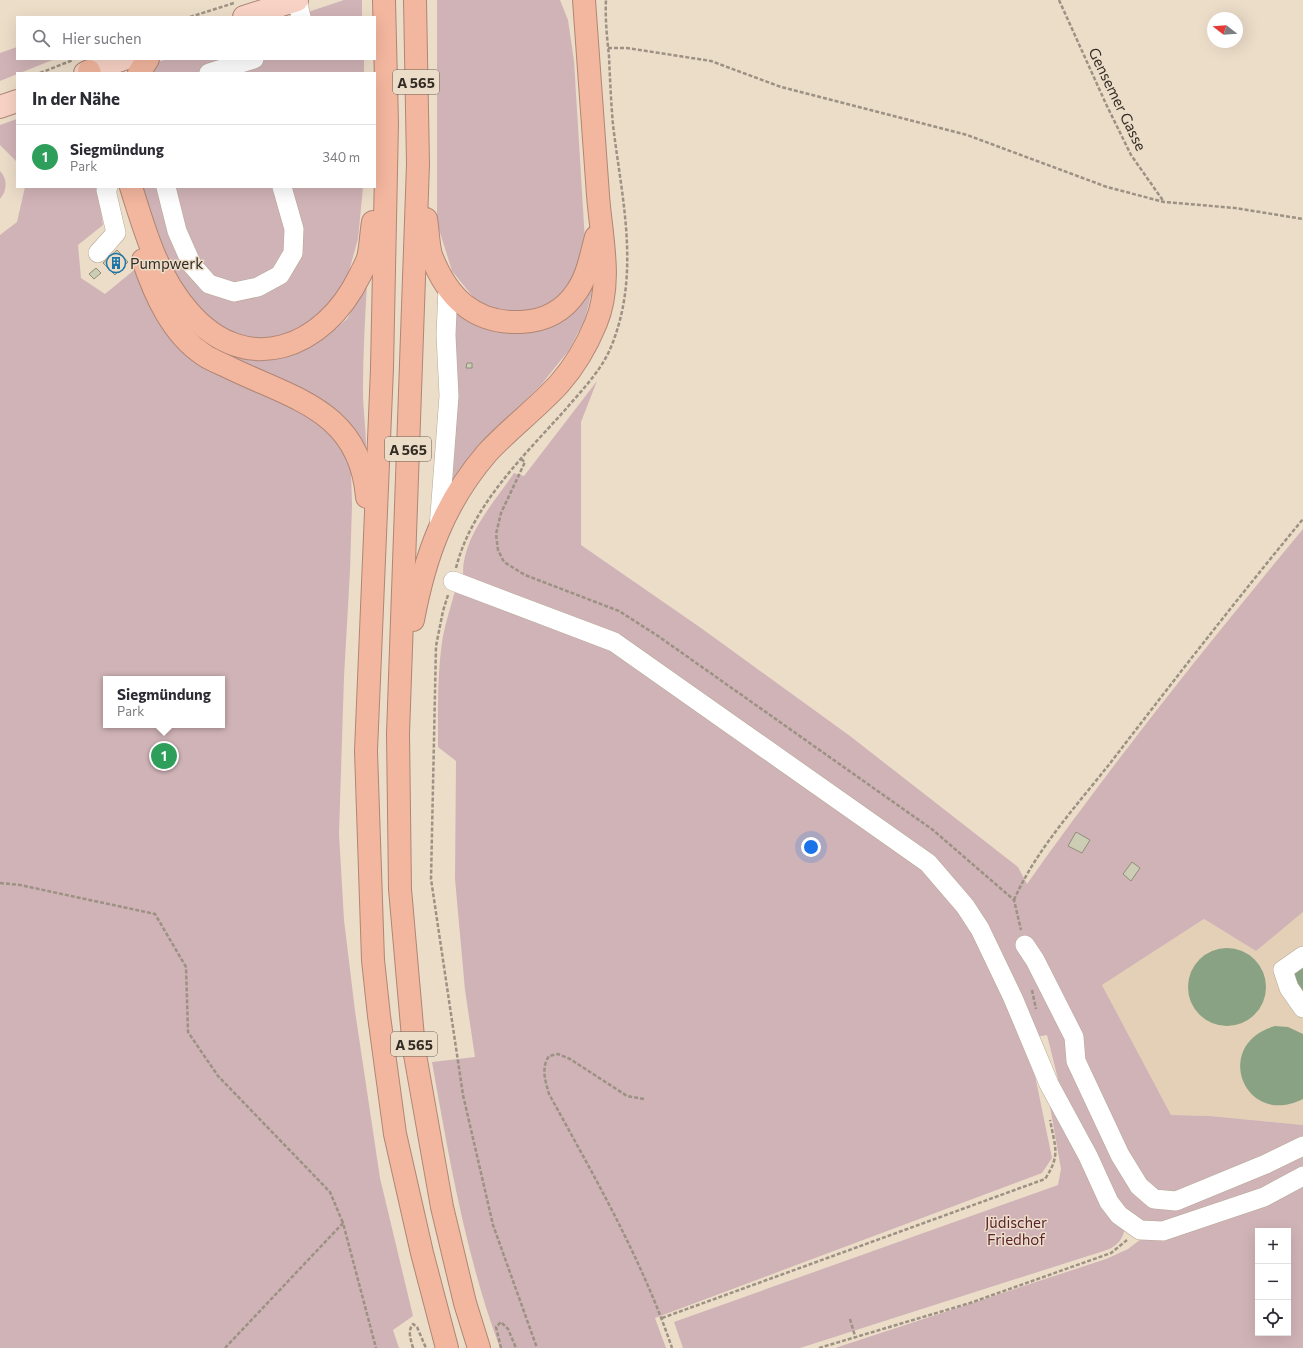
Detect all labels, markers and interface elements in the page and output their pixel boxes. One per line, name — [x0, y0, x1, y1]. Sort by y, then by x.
north arrow — [1207, 12, 1243, 48]
search box — [16, 16, 376, 60]
icon: search — [30, 27, 52, 49]
text: Hier suchen — [62, 29, 142, 47]
street label: Gensemer Gasse — [1085, 44, 1151, 154]
road number: A 565 — [393, 70, 439, 94]
text: In der Nähe — [32, 88, 120, 109]
text: Siegmündung — [70, 140, 164, 158]
text: 1 — [42, 149, 48, 165]
text: 340 m — [322, 149, 360, 165]
text: Park — [70, 158, 97, 174]
building icon: Pumpwerk — [105, 252, 127, 274]
place label: Pumpwerk — [130, 254, 203, 272]
road number: A 565 — [385, 437, 431, 461]
popup — [103, 676, 225, 728]
text: Siegmündung — [117, 685, 211, 703]
text: Park — [117, 703, 144, 719]
pin: 1 — [151, 741, 177, 771]
your location — [801, 837, 821, 857]
road number: A 565 — [391, 1032, 437, 1056]
park label: Jüdischer Friedhof — [985, 1213, 1047, 1248]
map controls — [1255, 1228, 1291, 1336]
button: + — [1255, 1228, 1291, 1264]
button: − — [1255, 1264, 1291, 1300]
button: locate — [1255, 1300, 1291, 1336]

